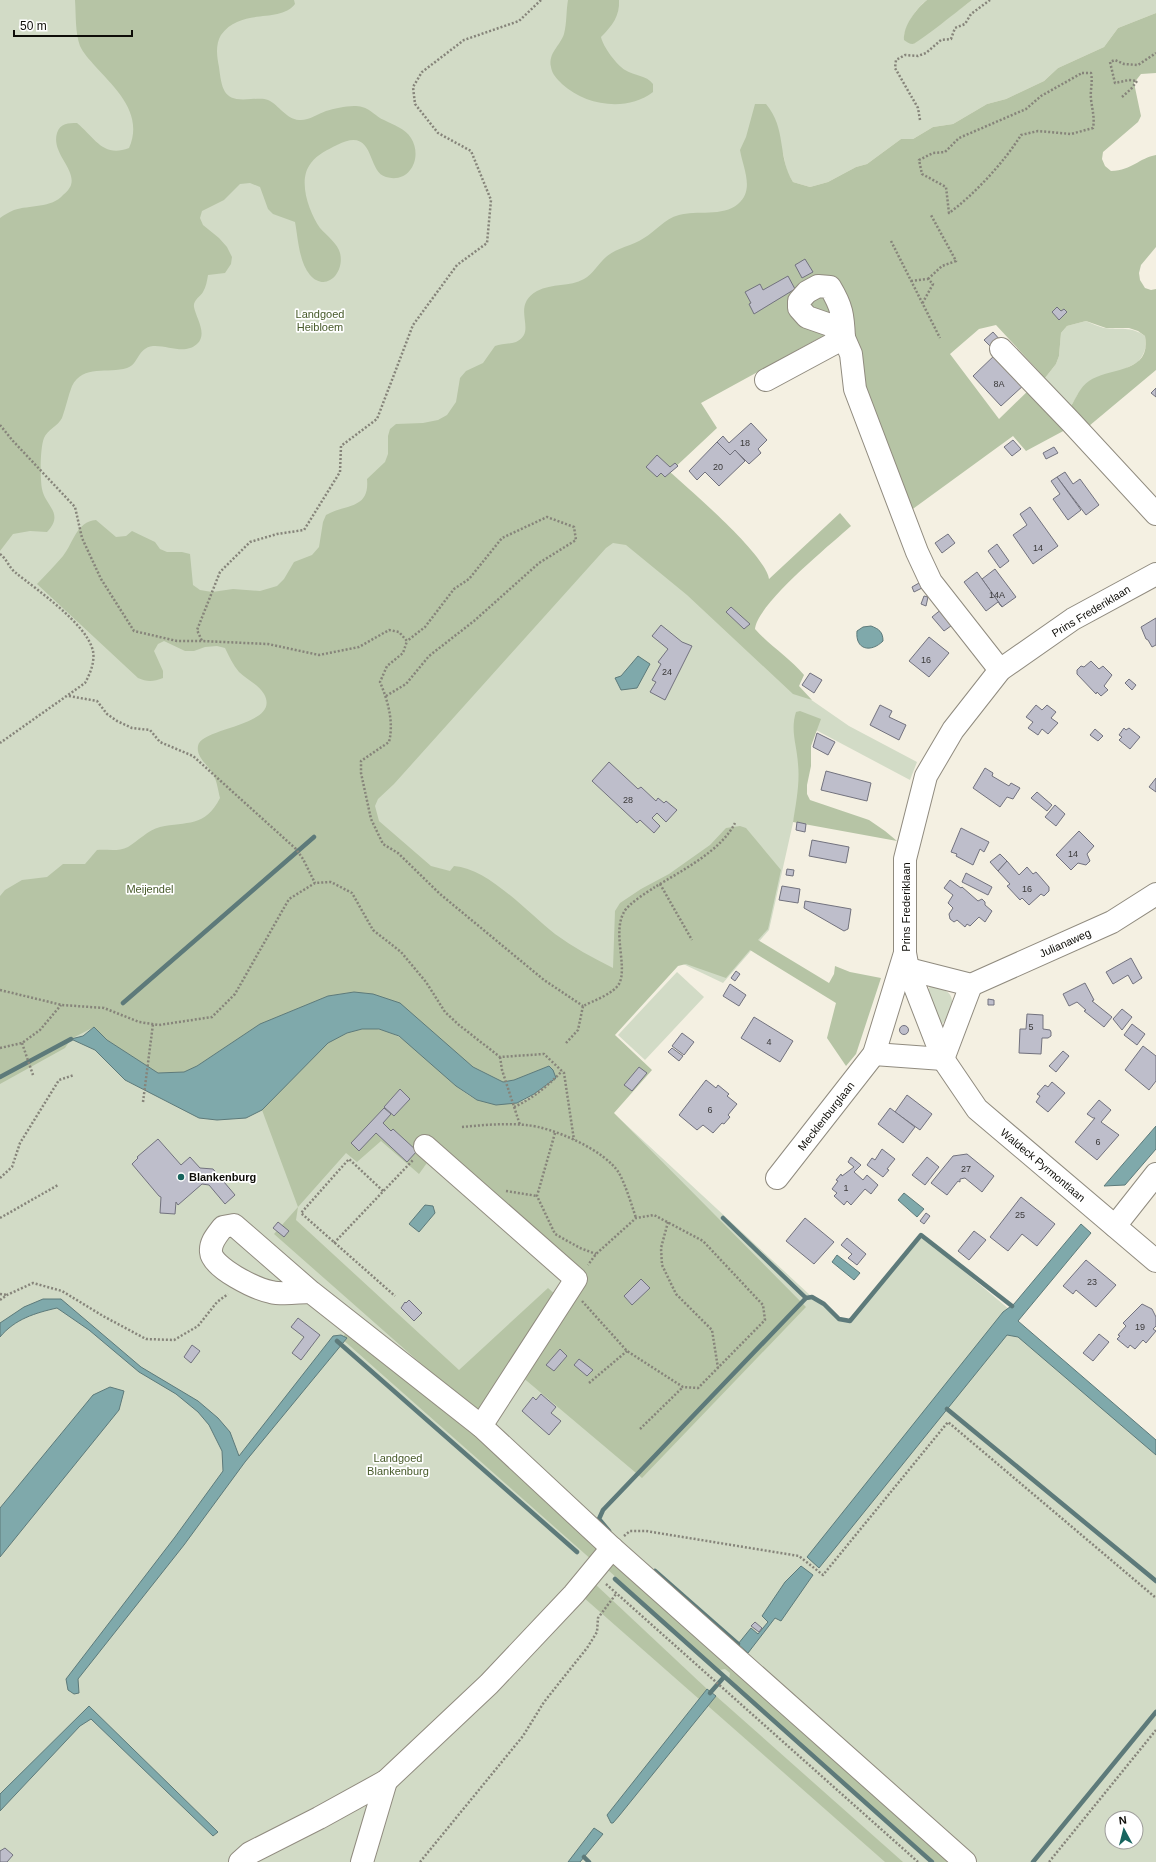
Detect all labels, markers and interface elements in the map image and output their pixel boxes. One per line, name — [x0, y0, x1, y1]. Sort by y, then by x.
scale bar — [14, 12, 132, 38]
text: 50 m — [20, 19, 47, 33]
park label: Landgoed Heibloem — [296, 308, 344, 333]
house number: 8A — [993, 379, 1005, 389]
house number: 18 — [740, 438, 750, 448]
house number: 20 — [713, 462, 723, 472]
house number: 14 — [1033, 543, 1043, 553]
street label: Prins Frederiklaan — [1050, 583, 1132, 639]
house number: 14A — [989, 590, 1005, 600]
house number: 16 — [921, 655, 931, 665]
house number: 24 — [662, 667, 672, 677]
house number: 28 — [623, 795, 633, 805]
house number: 14 — [1068, 849, 1078, 859]
street label: Prins Frederiklaan — [900, 862, 912, 952]
park label: Meijendel — [126, 883, 174, 895]
house number: 16 — [1022, 884, 1032, 894]
street label: Julianaweg — [1037, 926, 1093, 960]
house number: 5 — [1028, 1022, 1034, 1032]
house number: 4 — [766, 1037, 772, 1047]
street label: Mecklenburglaan — [795, 1079, 857, 1153]
house number: 6 — [707, 1105, 713, 1115]
street label: Waldeck Pyrmontlaan — [998, 1126, 1088, 1204]
house number: 6 — [1095, 1137, 1101, 1147]
house number: 27 — [961, 1164, 971, 1174]
place label: Blankenburg — [189, 1171, 256, 1183]
marker: Blankenburg — [176, 1172, 186, 1182]
house number: 1 — [843, 1183, 849, 1193]
house number: 25 — [1015, 1210, 1025, 1220]
house number: 23 — [1087, 1277, 1097, 1287]
house number: 19 — [1135, 1322, 1145, 1332]
park label: Landgoed Blankenburg — [367, 1452, 429, 1477]
north arrow — [1104, 1810, 1144, 1850]
text: N — [1118, 1814, 1128, 1827]

